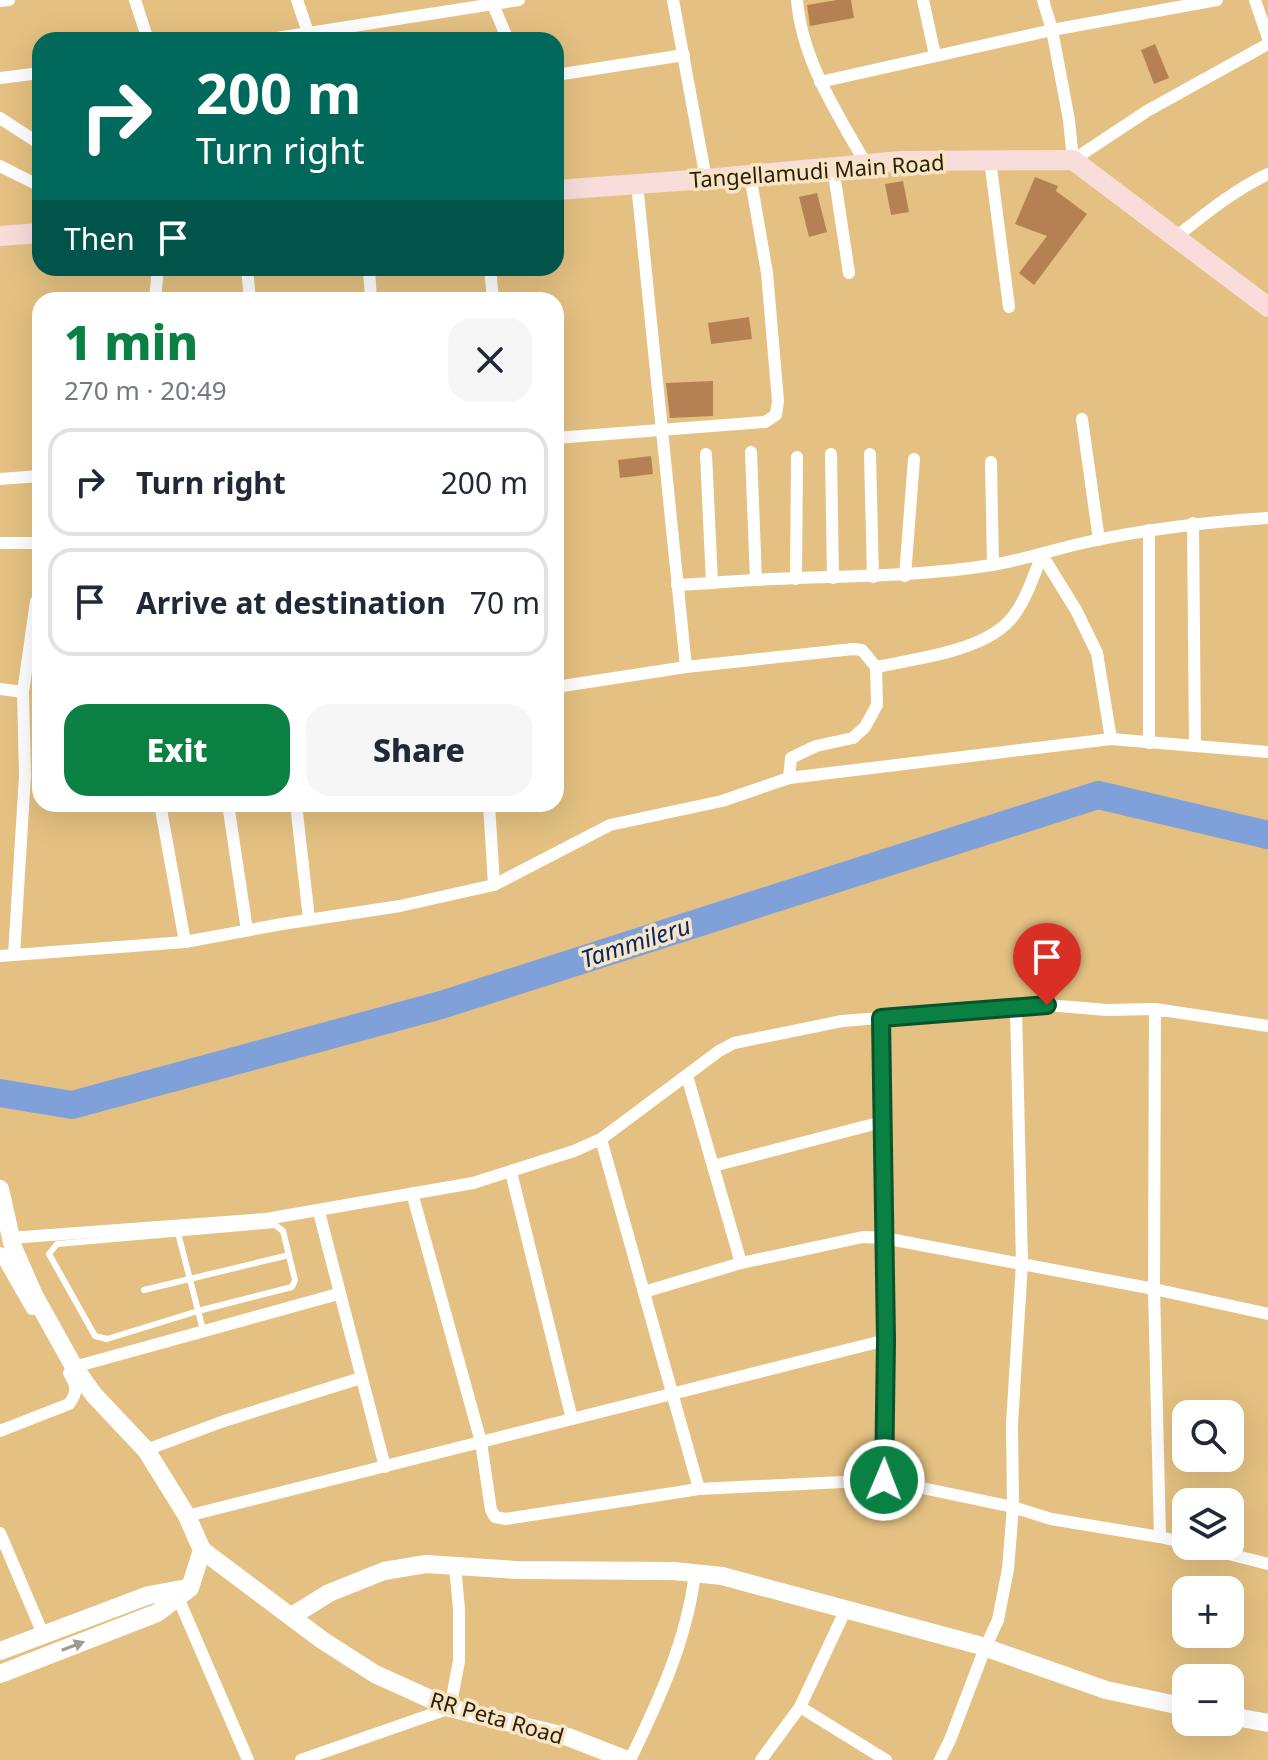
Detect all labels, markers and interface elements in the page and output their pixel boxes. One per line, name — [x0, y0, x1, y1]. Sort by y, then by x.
text: 200 m — [196, 54, 361, 130]
icon: right — [64, 64, 168, 168]
text: Turn right — [196, 126, 364, 175]
street label: Tangellamudi Main Road — [689, 146, 945, 194]
icon: arrive — [151, 216, 195, 260]
text: Then — [64, 218, 135, 259]
text: 1 min — [64, 309, 198, 374]
button: close — [448, 318, 532, 402]
text: 270 m · 20:49 — [64, 372, 227, 408]
icon: right — [68, 460, 112, 504]
text: Turn right — [136, 462, 286, 503]
text: 200 m — [441, 462, 528, 503]
icon: arrive — [68, 580, 112, 624]
text: Arrive at destination — [136, 582, 446, 623]
text: 70 m — [470, 582, 540, 623]
button: Exit — [64, 704, 290, 796]
button: Share — [306, 704, 532, 796]
water label: Tammileru — [576, 908, 695, 975]
pin — [1013, 923, 1081, 1005]
icon: arrive — [1025, 935, 1069, 979]
map controls — [1172, 1400, 1244, 1736]
button: search — [1172, 1400, 1244, 1472]
position arrow — [842, 1438, 926, 1522]
button: layers — [1172, 1488, 1244, 1560]
button: + — [1172, 1576, 1244, 1648]
one-way arrow — [61, 1639, 85, 1652]
button: − — [1172, 1664, 1244, 1736]
street label: RR Peta Road — [427, 1684, 568, 1750]

